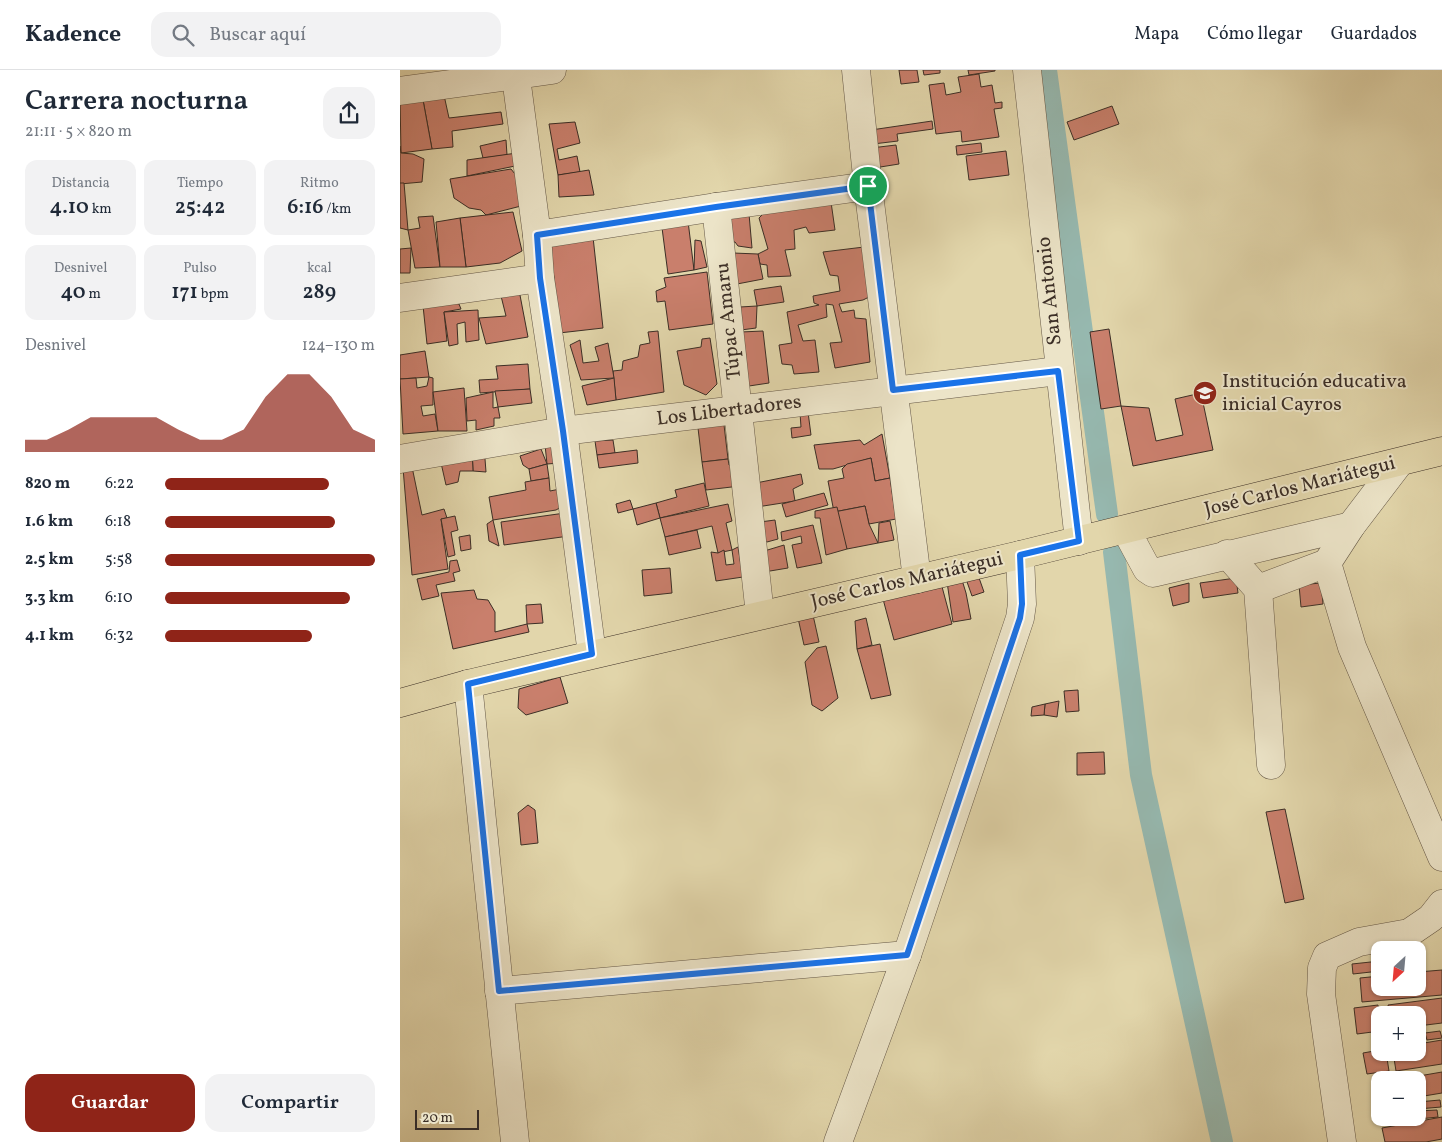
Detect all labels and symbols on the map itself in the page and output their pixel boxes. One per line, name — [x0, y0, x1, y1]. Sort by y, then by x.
pin — [847, 165, 889, 207]
street label: San Antonio — [1030, 235, 1070, 347]
street label: Túpac Amaru — [709, 261, 749, 381]
place label: Institución educativa inicial Cayros — [1222, 368, 1407, 419]
school or university icon: Institución educativa inicial Cayros — [1192, 380, 1218, 406]
street label: Los Libertadores — [655, 388, 803, 434]
street label: José Carlos Mariátegui — [1201, 450, 1399, 524]
street label: José Carlos Mariátegui — [808, 545, 1006, 617]
north arrow — [1371, 941, 1426, 996]
scale bar — [415, 1107, 479, 1130]

